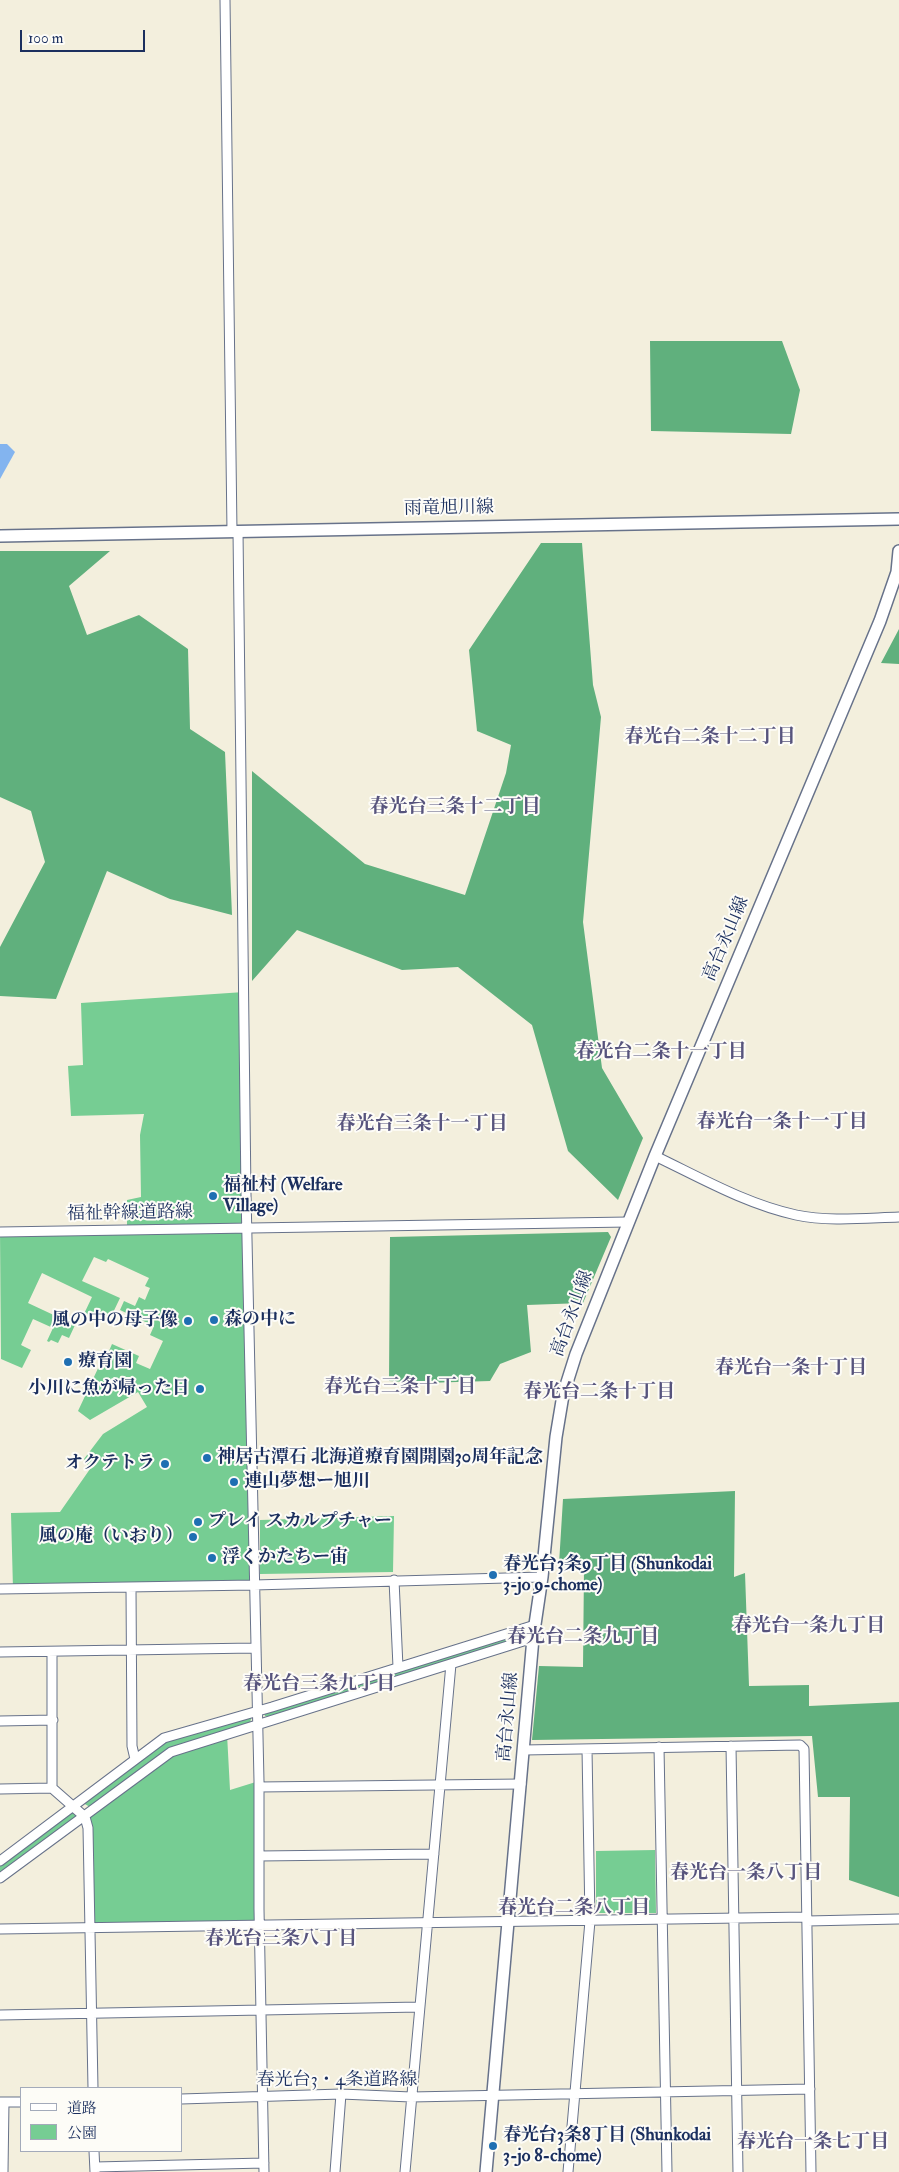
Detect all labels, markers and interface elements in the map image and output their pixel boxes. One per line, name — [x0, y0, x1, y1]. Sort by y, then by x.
scale bar — [22, 20, 148, 52]
text: 100 m — [28, 29, 63, 48]
street label: 雨竜旭川線 — [404, 497, 494, 521]
district label: 春光台二条十二丁目 — [625, 727, 795, 749]
district label: 春光台三条十二丁目 — [370, 797, 540, 819]
street label: 高台永山線 — [699, 893, 755, 985]
district label: 春光台二条十一丁目 — [576, 1042, 746, 1064]
district label: 春光台一条十一丁目 — [697, 1112, 867, 1134]
district label: 春光台三条十一丁目 — [337, 1114, 507, 1136]
place label: 福祉村 (Welfare Village) — [223, 1175, 343, 1218]
marker: 福祉村 (Welfare Village) — [207, 1190, 219, 1202]
street label: 福祉幹線道路線 — [67, 1202, 193, 1226]
street label: 高台永山線 — [547, 1268, 599, 1360]
place label: 森の中に — [224, 1309, 296, 1331]
place label: 風の中の母子像 — [52, 1310, 178, 1332]
marker: 森の中に — [208, 1314, 220, 1326]
marker: 風の中の母子像 — [182, 1315, 194, 1327]
place label: 療育園 — [78, 1351, 132, 1373]
marker: 療育園 — [62, 1356, 74, 1368]
district label: 春光台一条十丁目 — [715, 1358, 867, 1380]
district label: 春光台三条十丁目 — [324, 1377, 476, 1399]
place label: 小川に魚が帰った日 — [28, 1378, 190, 1400]
district label: 春光台二条十丁目 — [523, 1382, 675, 1404]
marker: 小川に魚が帰った日 — [194, 1383, 206, 1395]
place label: 神居古潭石 北海道療育園開園30周年記念 — [217, 1447, 543, 1469]
marker: 神居古潭石 北海道療育園開園30周年記念 — [201, 1452, 213, 1464]
place label: オクテトラ — [65, 1453, 155, 1475]
marker: オクテトラ — [159, 1458, 171, 1470]
place label: 連山夢想ー旭川 — [244, 1471, 370, 1493]
marker: 連山夢想ー旭川 — [228, 1476, 240, 1488]
place label: プレイ スカルプチャー — [208, 1511, 392, 1533]
marker: プレイ スカルプチャー — [192, 1516, 204, 1528]
place label: 風の庵（いおり） — [39, 1526, 183, 1548]
marker: 風の庵（いおり） — [187, 1531, 199, 1543]
place label: 浮くかたちー宙 — [222, 1547, 348, 1569]
marker: 浮くかたちー宙 — [206, 1552, 218, 1564]
place label: 春光台3条9丁目 (Shunkodai 3-jo 9-chome) — [503, 1554, 712, 1596]
marker: 春光台3条9丁目 (Shunkodai 3-jo 9-chome) — [487, 1569, 499, 1581]
district label: 春光台一条九丁目 — [733, 1616, 885, 1638]
district label: 春光台二条九丁目 — [507, 1627, 659, 1649]
street label: 高台永山線 — [494, 1671, 524, 1763]
district label: 春光台三条九丁目 — [243, 1674, 395, 1696]
district label: 春光台一条八丁目 — [670, 1863, 822, 1885]
district label: 春光台二条八丁目 — [498, 1898, 650, 1920]
district label: 春光台三条八丁目 — [205, 1929, 357, 1951]
street label: 春光台3・4条道路線 — [257, 2070, 417, 2092]
legend — [20, 2087, 182, 2152]
text: 道路 — [67, 2099, 97, 2118]
text: 公園 — [67, 2124, 97, 2143]
place label: 春光台3条8丁目 (Shunkodai 3-jo 8-chome) — [503, 2125, 711, 2168]
district label: 春光台一条七丁目 — [737, 2132, 889, 2154]
marker: 春光台3条8丁目 (Shunkodai 3-jo 8-chome) — [487, 2140, 499, 2152]

